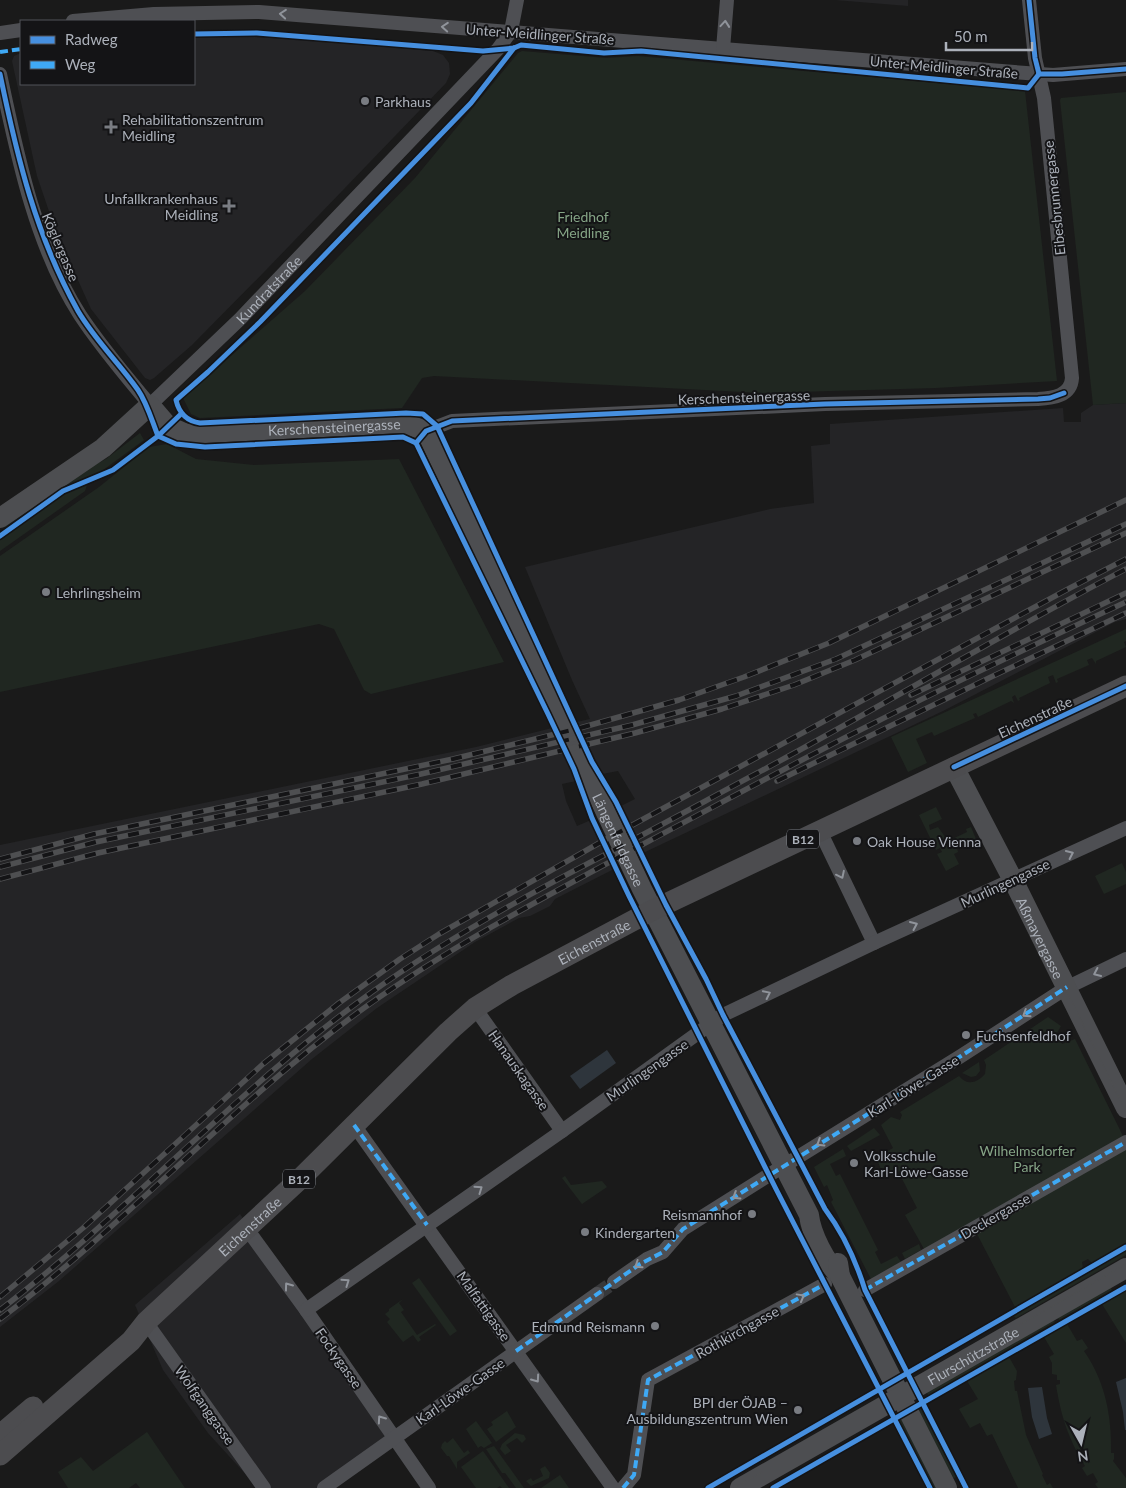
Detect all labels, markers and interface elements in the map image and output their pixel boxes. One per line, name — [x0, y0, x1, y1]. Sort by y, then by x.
one-way arrow — [278, 9, 286, 20]
legend — [20, 20, 195, 85]
street label: Unter-Meidlinger Straße — [465, 20, 615, 48]
one-way arrow — [719, 20, 730, 28]
scale bar — [946, 20, 1032, 52]
one-way arrow — [440, 22, 448, 33]
text: 50 m — [954, 27, 988, 45]
text: Radweg — [65, 30, 118, 48]
street label: Unter-Meidlinger Straße — [869, 52, 1019, 82]
text: Weg — [65, 55, 96, 73]
place label: Parkhaus — [375, 93, 431, 110]
marker: Parkhaus — [359, 95, 371, 107]
place label: Rehabilitationszentrum Meidling — [122, 111, 263, 144]
marker: Rehabilitationszentrum Meidling — [104, 120, 118, 134]
street label: Eibesbrunnergasse — [1040, 140, 1068, 256]
place label: Unfallkrankenhaus Meidling — [104, 190, 218, 223]
marker: Unfallkrankenhaus Meidling — [222, 199, 236, 213]
park label: Friedhof Meidling — [556, 208, 610, 241]
street label: Köglergasse — [39, 210, 83, 284]
street label: Kundratstraße — [232, 252, 305, 327]
street label: Kerschensteinergasse — [677, 386, 811, 408]
street label: Kerschensteinergasse — [267, 415, 401, 438]
place label: Lehrlingsheim — [56, 584, 141, 601]
marker: Lehrlingsheim — [40, 586, 52, 598]
street label: Eichenstraße — [995, 692, 1075, 742]
street label: Längenfeldgasse — [589, 790, 648, 889]
road number: B12 — [787, 830, 819, 849]
place label: Oak House Vienna — [867, 833, 981, 850]
marker: Oak House Vienna — [851, 835, 863, 847]
one-way arrow — [1064, 850, 1073, 860]
street label: Murlingengasse — [958, 855, 1052, 911]
one-way arrow — [835, 870, 845, 879]
street label: Aßmayergasse — [1013, 894, 1068, 982]
street label: Eichenstraße — [555, 915, 633, 968]
one-way arrow — [909, 920, 918, 931]
one-way arrow — [1093, 967, 1102, 977]
one-way arrow — [762, 990, 771, 1001]
one-way arrow — [1022, 1008, 1032, 1017]
street label: Hanauskagasse — [485, 1027, 553, 1113]
place label: Fuchsenfeldhof — [976, 1027, 1071, 1044]
marker: Fuchsenfeldhof — [960, 1029, 972, 1041]
street label: Murlingengasse — [603, 1035, 691, 1105]
street label: Karl-Löwe-Gasse — [864, 1051, 962, 1121]
one-way arrow — [817, 1137, 826, 1147]
park label: Wilhelmsdorfer Park — [979, 1142, 1075, 1175]
place label: Volksschule Karl-Löwe-Gasse — [864, 1147, 968, 1180]
marker: Volksschule Karl-Löwe-Gasse — [848, 1157, 860, 1169]
road number: B12 — [283, 1170, 315, 1188]
one-way arrow — [473, 1186, 483, 1195]
one-way arrow — [732, 1189, 741, 1199]
street label: Deckergasse — [957, 1189, 1033, 1243]
street label: Eichenstraße — [214, 1193, 284, 1259]
place label: Reismannhof — [662, 1206, 742, 1223]
marker: Reismannhof — [746, 1208, 758, 1220]
place label: Kindergarten — [595, 1224, 675, 1241]
marker: Kindergarten — [579, 1226, 591, 1238]
one-way arrow — [634, 1259, 643, 1269]
street label: Malfattigasse — [454, 1268, 514, 1344]
one-way arrow — [340, 1279, 350, 1288]
one-way arrow — [285, 1282, 294, 1292]
one-way arrow — [796, 1293, 805, 1303]
street label: Rothkirchgasse — [692, 1302, 782, 1362]
place label: Edmund Reismann — [532, 1318, 645, 1335]
marker: Edmund Reismann — [649, 1320, 661, 1332]
street label: Flurschützstraße — [924, 1323, 1021, 1388]
street label: Fockygasse — [312, 1325, 366, 1391]
street label: Karl-Löwe-Gasse — [412, 1354, 508, 1428]
street label: Wolfganggasse — [171, 1362, 239, 1448]
one-way arrow — [530, 1373, 539, 1383]
place label: BPI der ÖJAB – Ausbildungszentrum Wien — [626, 1394, 788, 1427]
marker: BPI der ÖJAB – Ausbildungszentrum Wien — [792, 1404, 804, 1416]
one-way arrow — [378, 1416, 387, 1425]
north arrow — [1056, 1418, 1106, 1468]
text: N — [1076, 1447, 1089, 1466]

